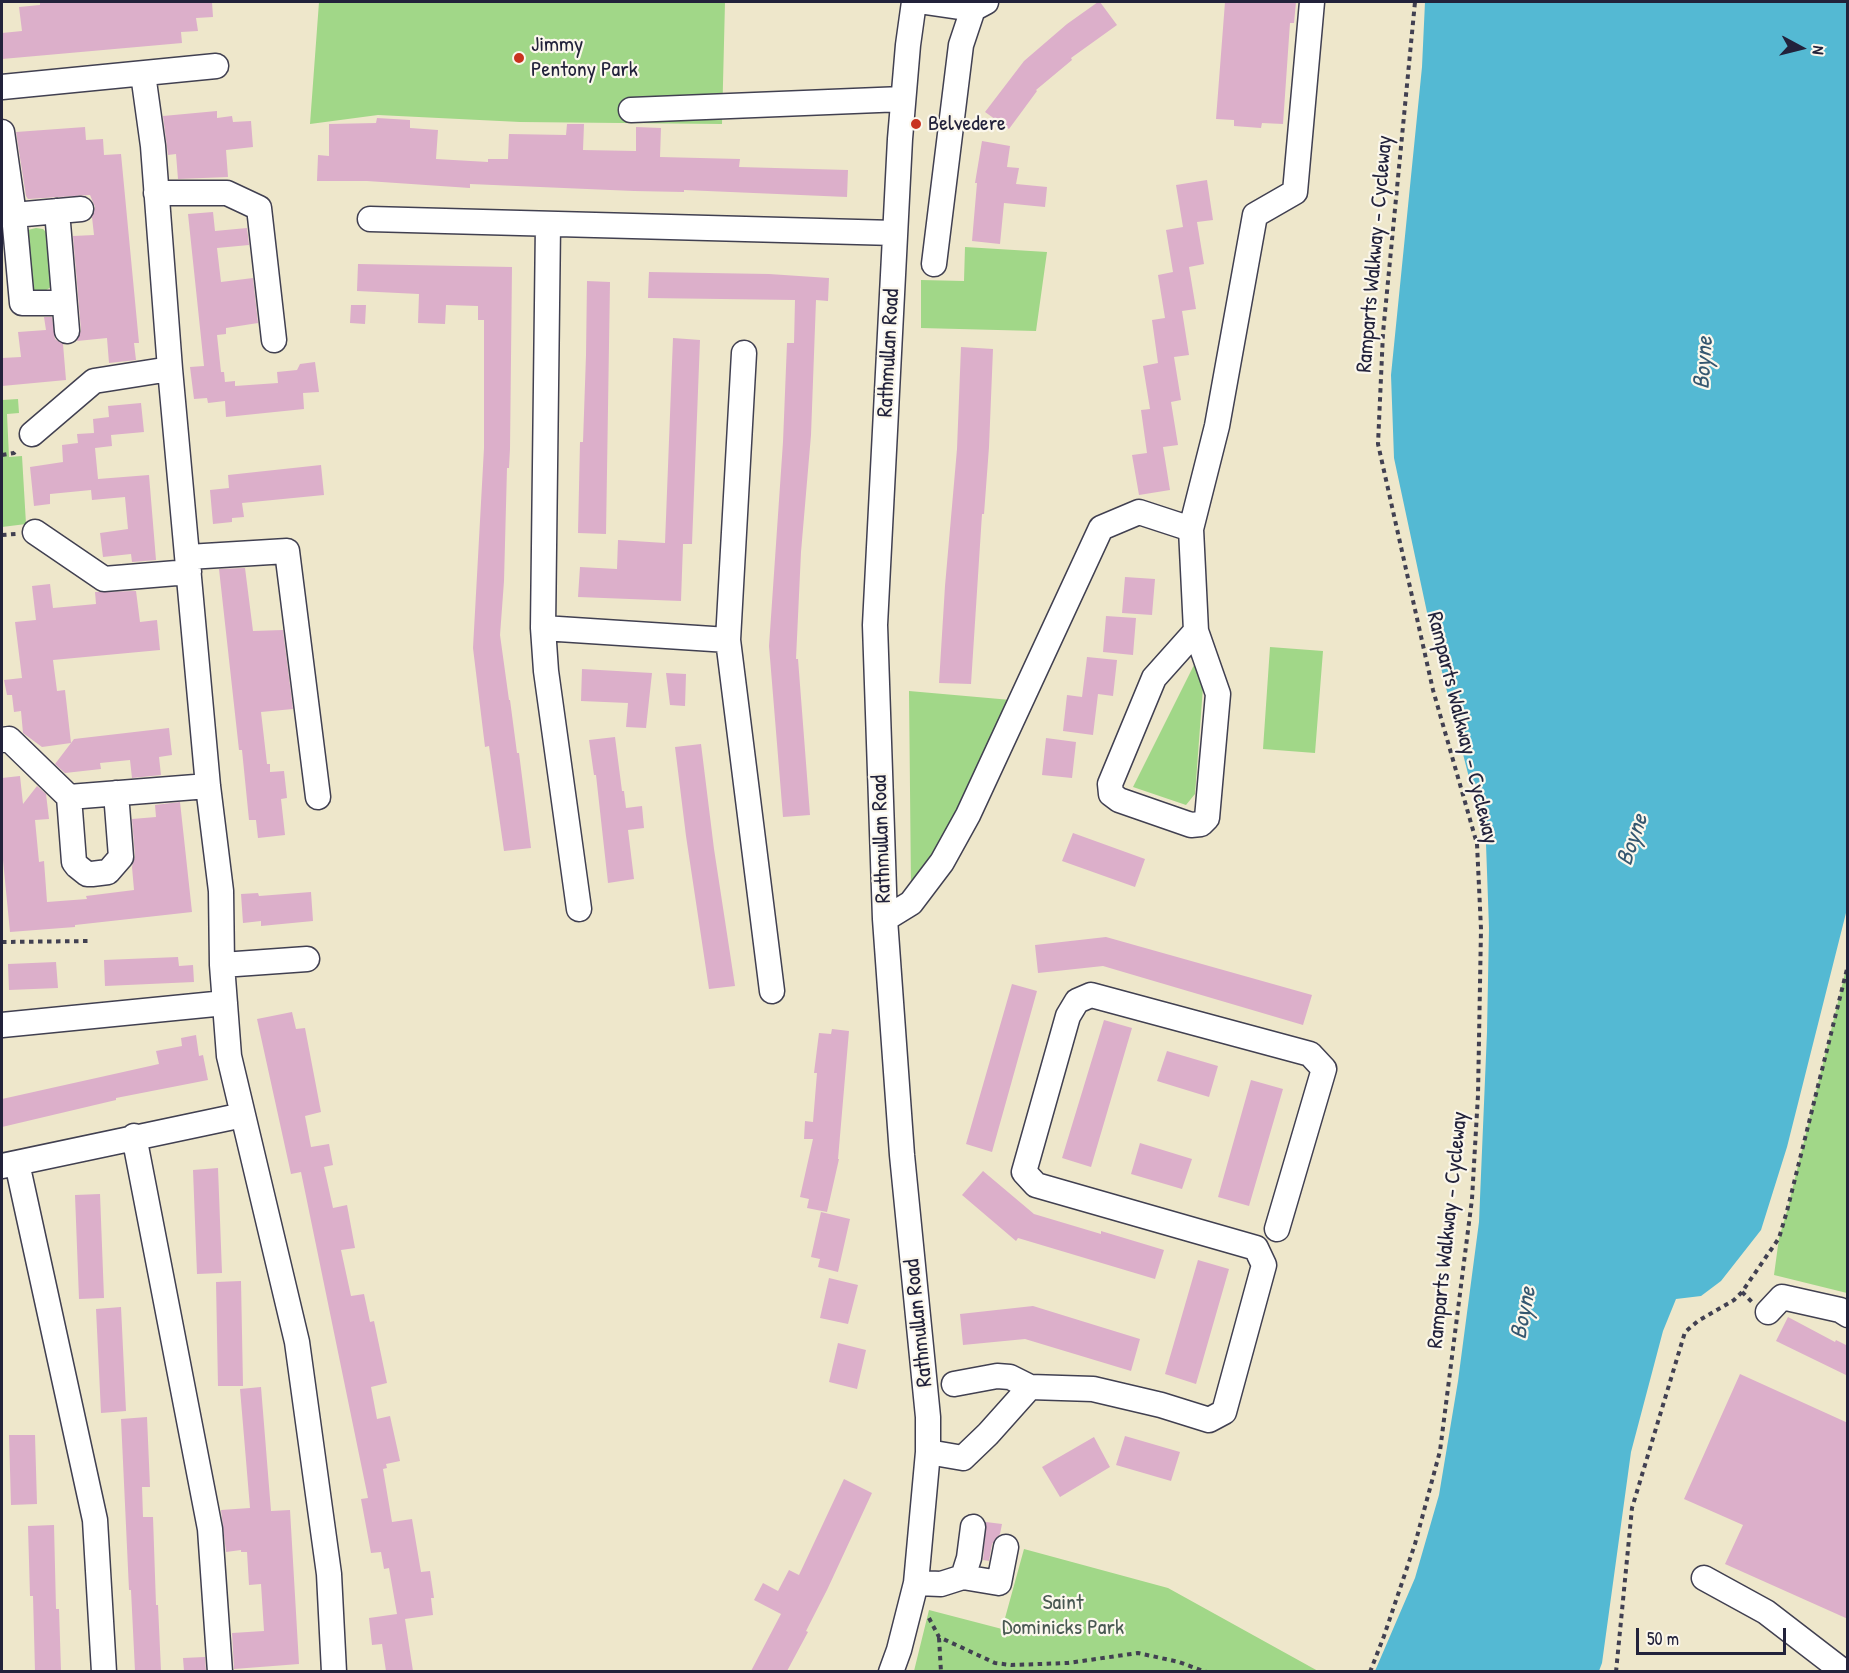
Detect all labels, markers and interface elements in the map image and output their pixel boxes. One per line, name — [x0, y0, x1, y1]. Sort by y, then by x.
north arrow — [1771, 18, 1831, 78]
place label: Jimmy Pentony Park — [531, 32, 638, 84]
text: N — [1807, 45, 1830, 56]
marker: Jimmy Pentony Park — [512, 51, 526, 65]
place label: Belvedere — [928, 111, 1006, 137]
marker: Belvedere — [909, 117, 923, 131]
street label: Ramparts Walkway - Cycleway — [1351, 134, 1399, 374]
street label: Rathmullan Road — [872, 288, 906, 418]
water label: Boyne — [1688, 336, 1720, 390]
street label: Ramparts Walkway - Cycleway — [1420, 609, 1504, 847]
street label: Rathmullan Road — [867, 774, 897, 904]
water label: Boyne — [1611, 811, 1655, 869]
street label: Ramparts Walkway - Cycleway — [1422, 1110, 1474, 1350]
street label: Rathmullan Road — [899, 1258, 939, 1388]
water label: Boyne — [1505, 1285, 1543, 1341]
park label: Saint Dominicks Park — [1002, 1590, 1124, 1642]
scale bar — [1639, 1616, 1789, 1654]
text: 50 m — [1647, 1626, 1679, 1651]

